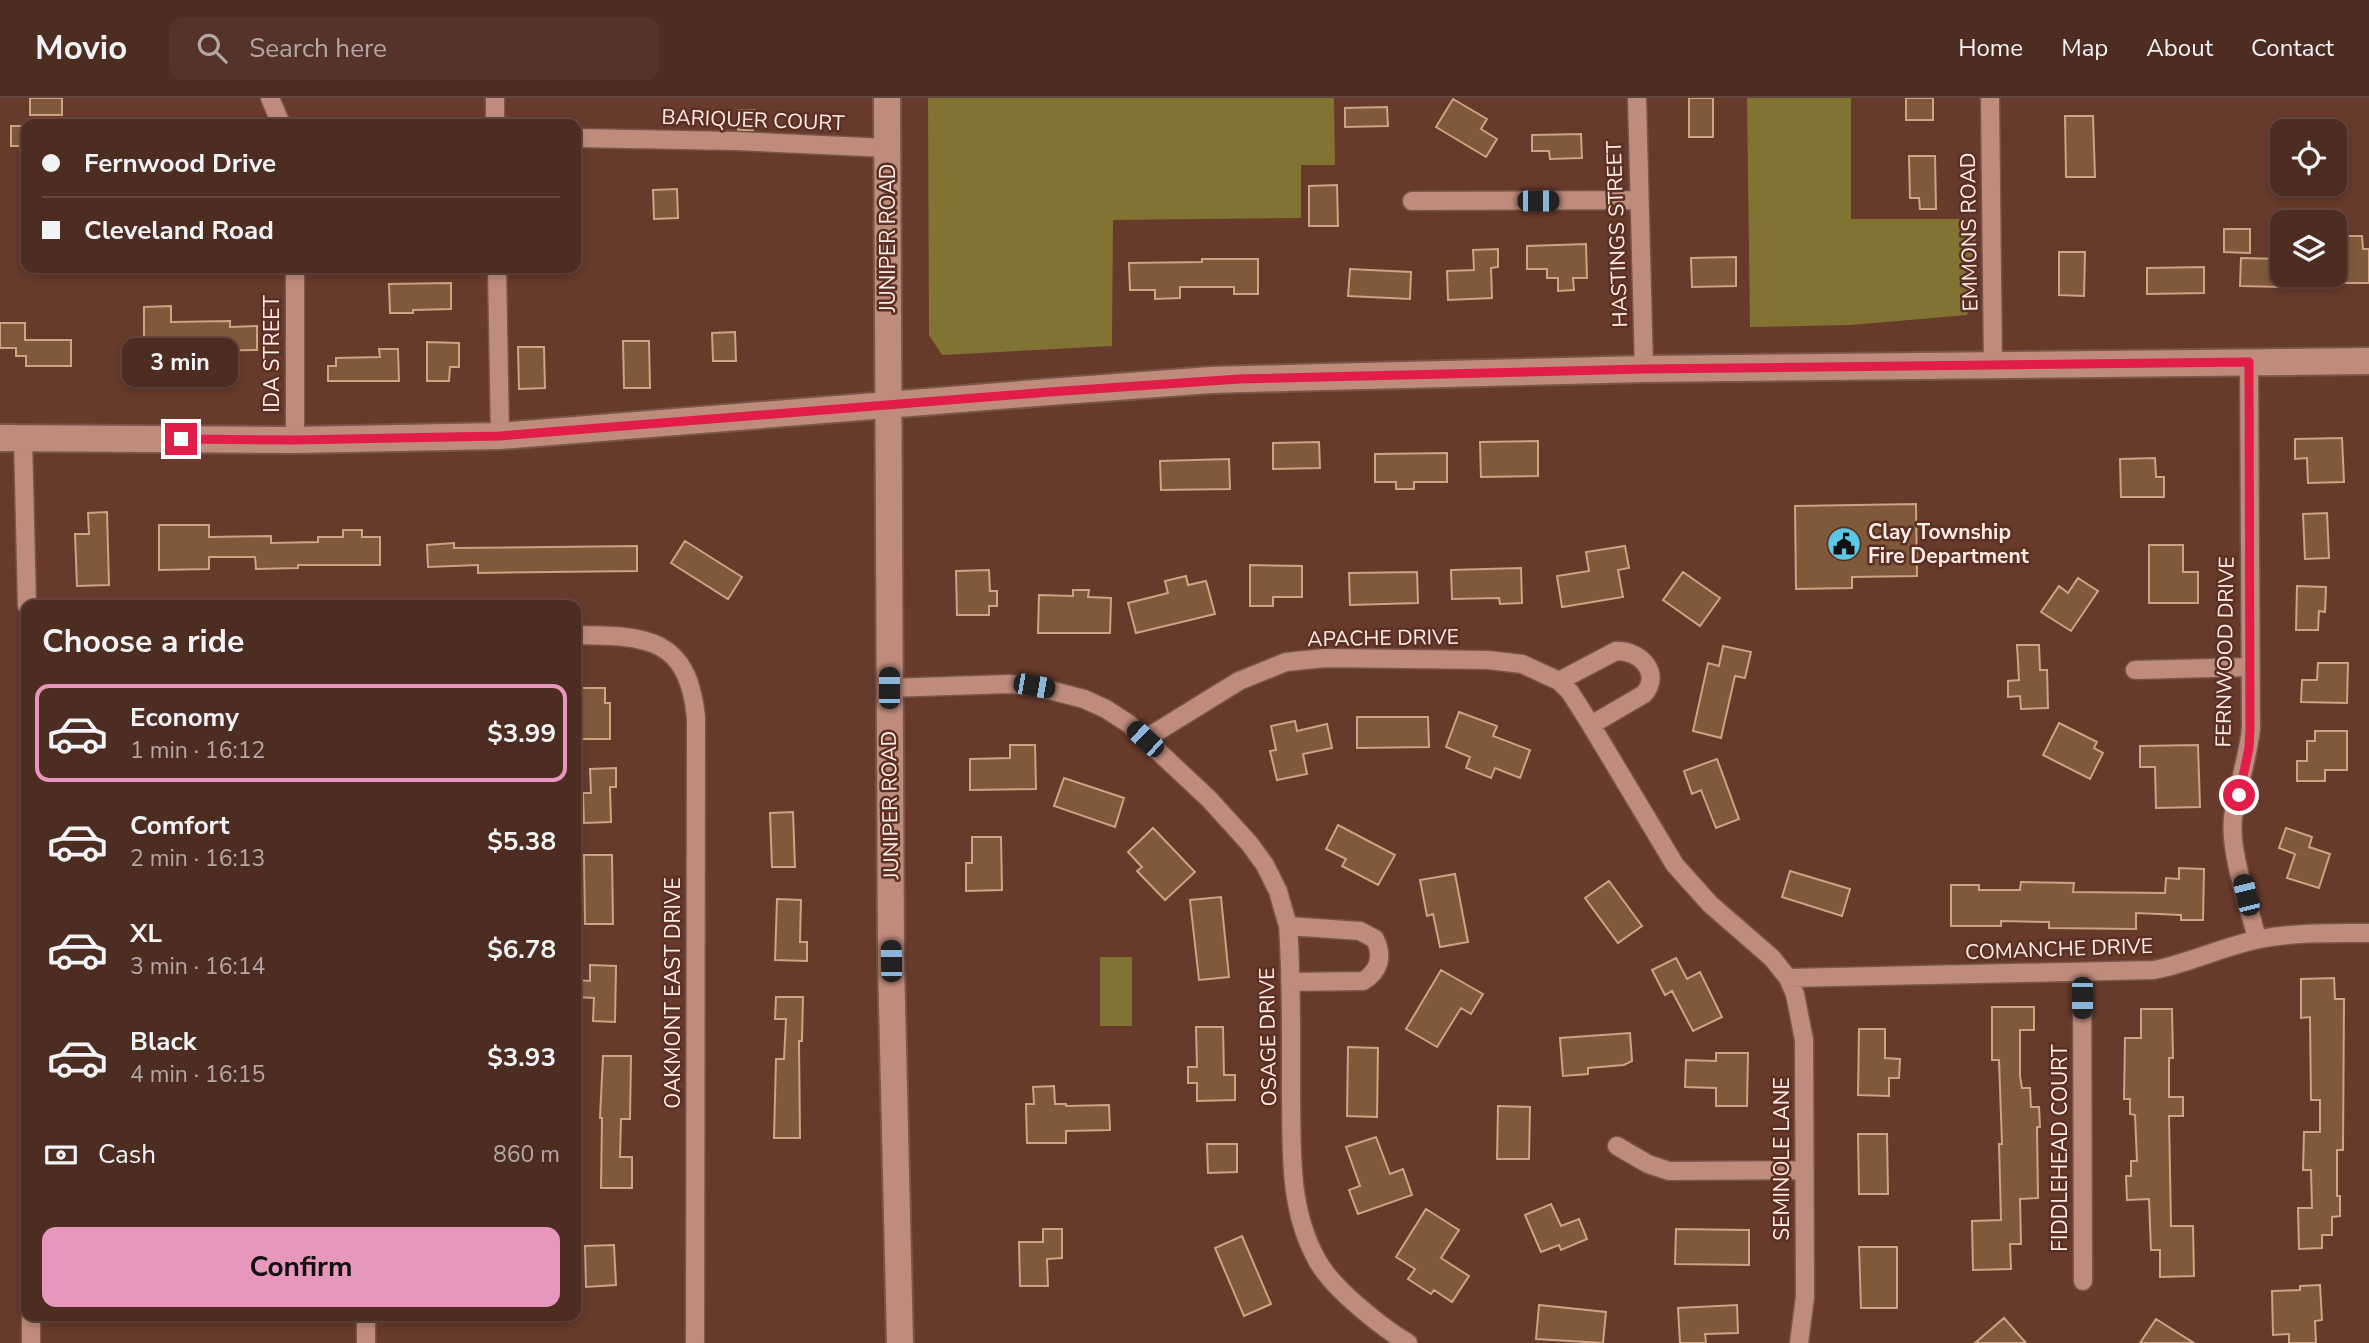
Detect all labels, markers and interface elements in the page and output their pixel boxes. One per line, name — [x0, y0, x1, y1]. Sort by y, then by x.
search box — [169, 17, 659, 80]
text: Movio — [35, 26, 127, 71]
icon: search — [193, 29, 231, 67]
text: Search here — [249, 31, 387, 66]
text: Home — [1958, 32, 2023, 64]
text: Map — [2061, 32, 2108, 64]
text: About — [2146, 32, 2213, 64]
text: Contact — [2251, 32, 2334, 64]
street label: BARIQUER COURT — [661, 103, 845, 137]
map controls — [2270, 119, 2347, 287]
button: locate — [2270, 119, 2347, 196]
street label: HASTINGS STREET — [1600, 140, 1634, 328]
text: Fernwood Drive — [84, 146, 276, 181]
street label: EMMONS ROAD — [1954, 152, 1984, 312]
street label: JUNIPER ROAD — [874, 164, 902, 313]
car — [1518, 191, 1560, 212]
button: layers — [2270, 210, 2347, 287]
text: Cleveland Road — [84, 213, 274, 248]
street label: IDA STREET — [258, 295, 286, 413]
callout: 3 min — [123, 338, 239, 386]
text: 3 min — [150, 347, 210, 378]
route end — [165, 423, 197, 455]
place label: Clay Township Fire Department — [1868, 518, 2030, 570]
public building icon: Clay Township Fire Department — [1825, 525, 1863, 563]
street label: FERNWOOD DRIVE — [2209, 556, 2241, 748]
text: Choose a ride — [42, 620, 244, 663]
street label: APACHE DRIVE — [1307, 623, 1459, 653]
car — [879, 667, 900, 709]
car — [1012, 672, 1057, 700]
text: Economy — [130, 700, 239, 735]
icon: car — [46, 702, 109, 765]
text: $3.99 — [487, 716, 556, 751]
car — [1123, 717, 1168, 761]
street label: JUNIPER ROAD — [875, 730, 905, 881]
text: 1 min · 16:12 — [130, 735, 265, 766]
route start — [2223, 779, 2255, 811]
text: Comfort — [130, 808, 230, 843]
icon: car — [46, 810, 109, 873]
text: $5.38 — [487, 824, 556, 859]
text: 2 min · 16:13 — [130, 843, 265, 874]
car — [2231, 872, 2262, 918]
street label: OAKMONT EAST DRIVE — [659, 877, 687, 1109]
text: XL — [130, 916, 162, 951]
icon: car — [46, 918, 109, 981]
text: $6.78 — [487, 932, 556, 967]
street label: COMANCHE DRIVE — [1965, 932, 2153, 966]
car — [881, 940, 902, 982]
text: 3 min · 16:14 — [130, 951, 265, 982]
street label: OSAGE DRIVE — [1253, 967, 1283, 1107]
car — [2072, 977, 2093, 1019]
text: Black — [130, 1024, 197, 1059]
icon: car — [46, 1026, 109, 1089]
text: $3.93 — [487, 1040, 556, 1075]
street label: FIDDLEHEAD COURT — [2046, 1044, 2074, 1252]
text: 4 min · 16:15 — [130, 1059, 265, 1090]
street label: SEMINOLE LANE — [1768, 1077, 1796, 1241]
icon: cash — [42, 1136, 80, 1174]
text: Cash — [98, 1137, 156, 1172]
text: 860 m — [493, 1139, 560, 1170]
button: Confirm — [42, 1227, 560, 1307]

